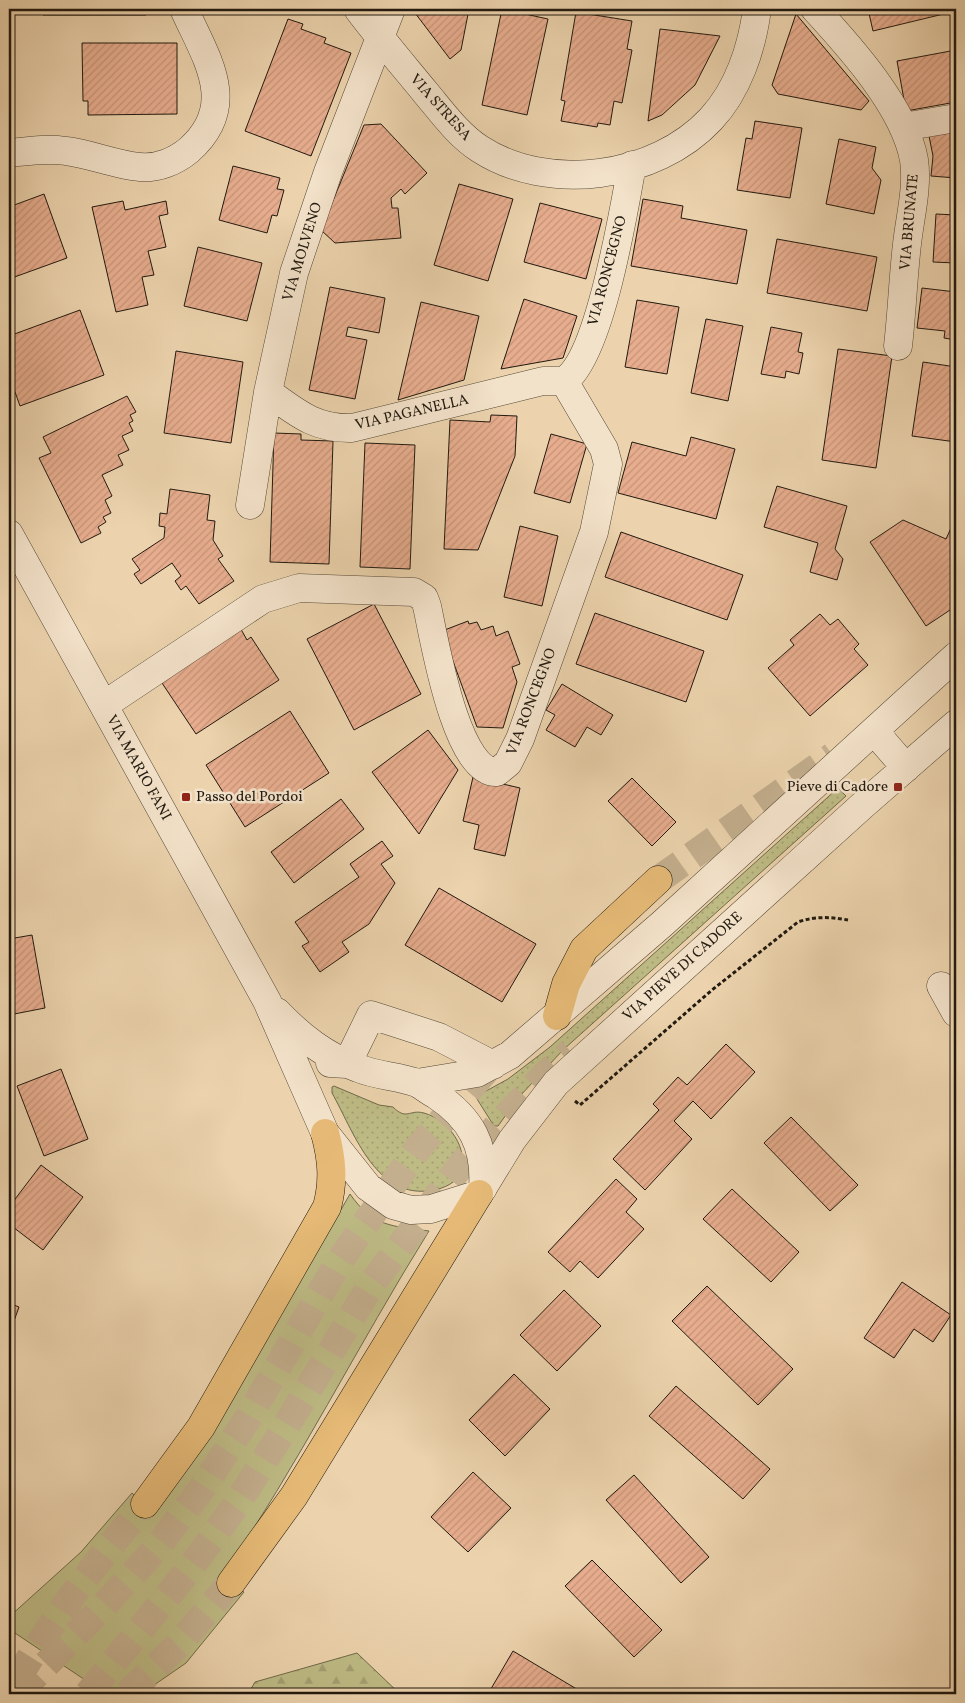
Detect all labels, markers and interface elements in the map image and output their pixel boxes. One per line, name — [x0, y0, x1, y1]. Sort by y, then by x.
street label: VIA STRESA — [404, 70, 476, 146]
street label: VIA BRUNATE — [895, 173, 925, 271]
street label: VIA MOLVENO — [278, 200, 328, 304]
street label: VIA RONCEGNO — [583, 213, 633, 328]
street label: VIA PAGANELLA — [353, 390, 471, 436]
street label: VIA RONCEGNO — [502, 645, 562, 759]
street label: VIA MARIO FANI — [100, 711, 176, 825]
place label: Pieve di Cadore — [787, 777, 888, 798]
marker: Pieve di Cadore — [892, 781, 904, 793]
place label: Passo del Pordoi — [196, 787, 303, 808]
marker: Passo del Pordoi — [180, 791, 192, 803]
street label: VIA PIEVE DI CADORE — [618, 907, 748, 1027]

